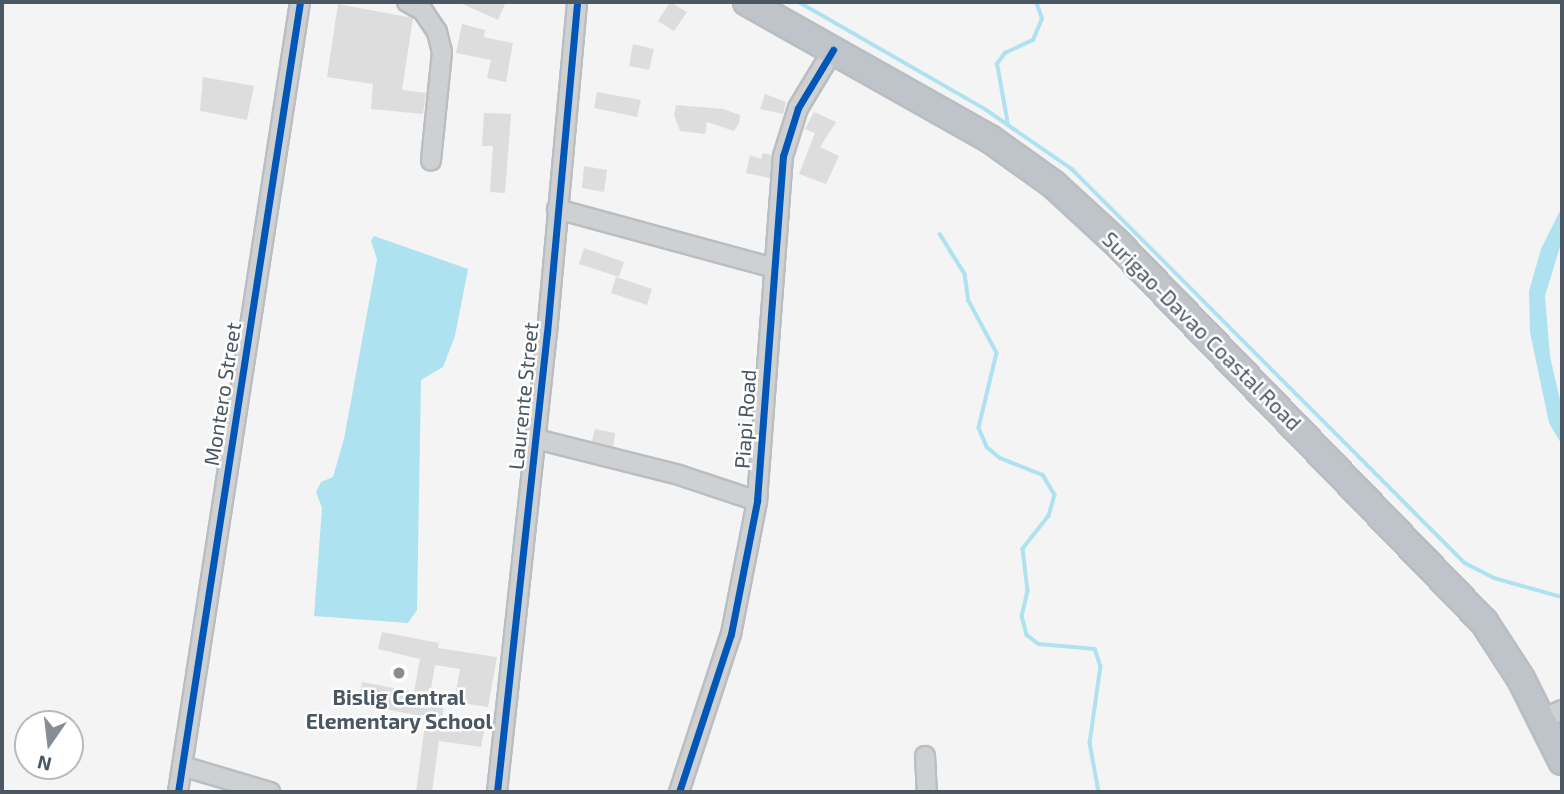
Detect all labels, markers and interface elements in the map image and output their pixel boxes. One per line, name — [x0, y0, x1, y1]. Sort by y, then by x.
street label: Surigao-Davao Coastal Road — [1097, 226, 1307, 436]
street label: Montero Street — [198, 320, 246, 468]
street label: Laurente Street — [503, 321, 543, 471]
street label: Piapi Road — [729, 368, 761, 470]
marker: Bislig Central Elementary School — [391, 665, 407, 681]
place label: Bislig Central Elementary School — [305, 684, 493, 734]
north arrow — [14, 710, 84, 780]
text: N — [35, 751, 54, 777]

